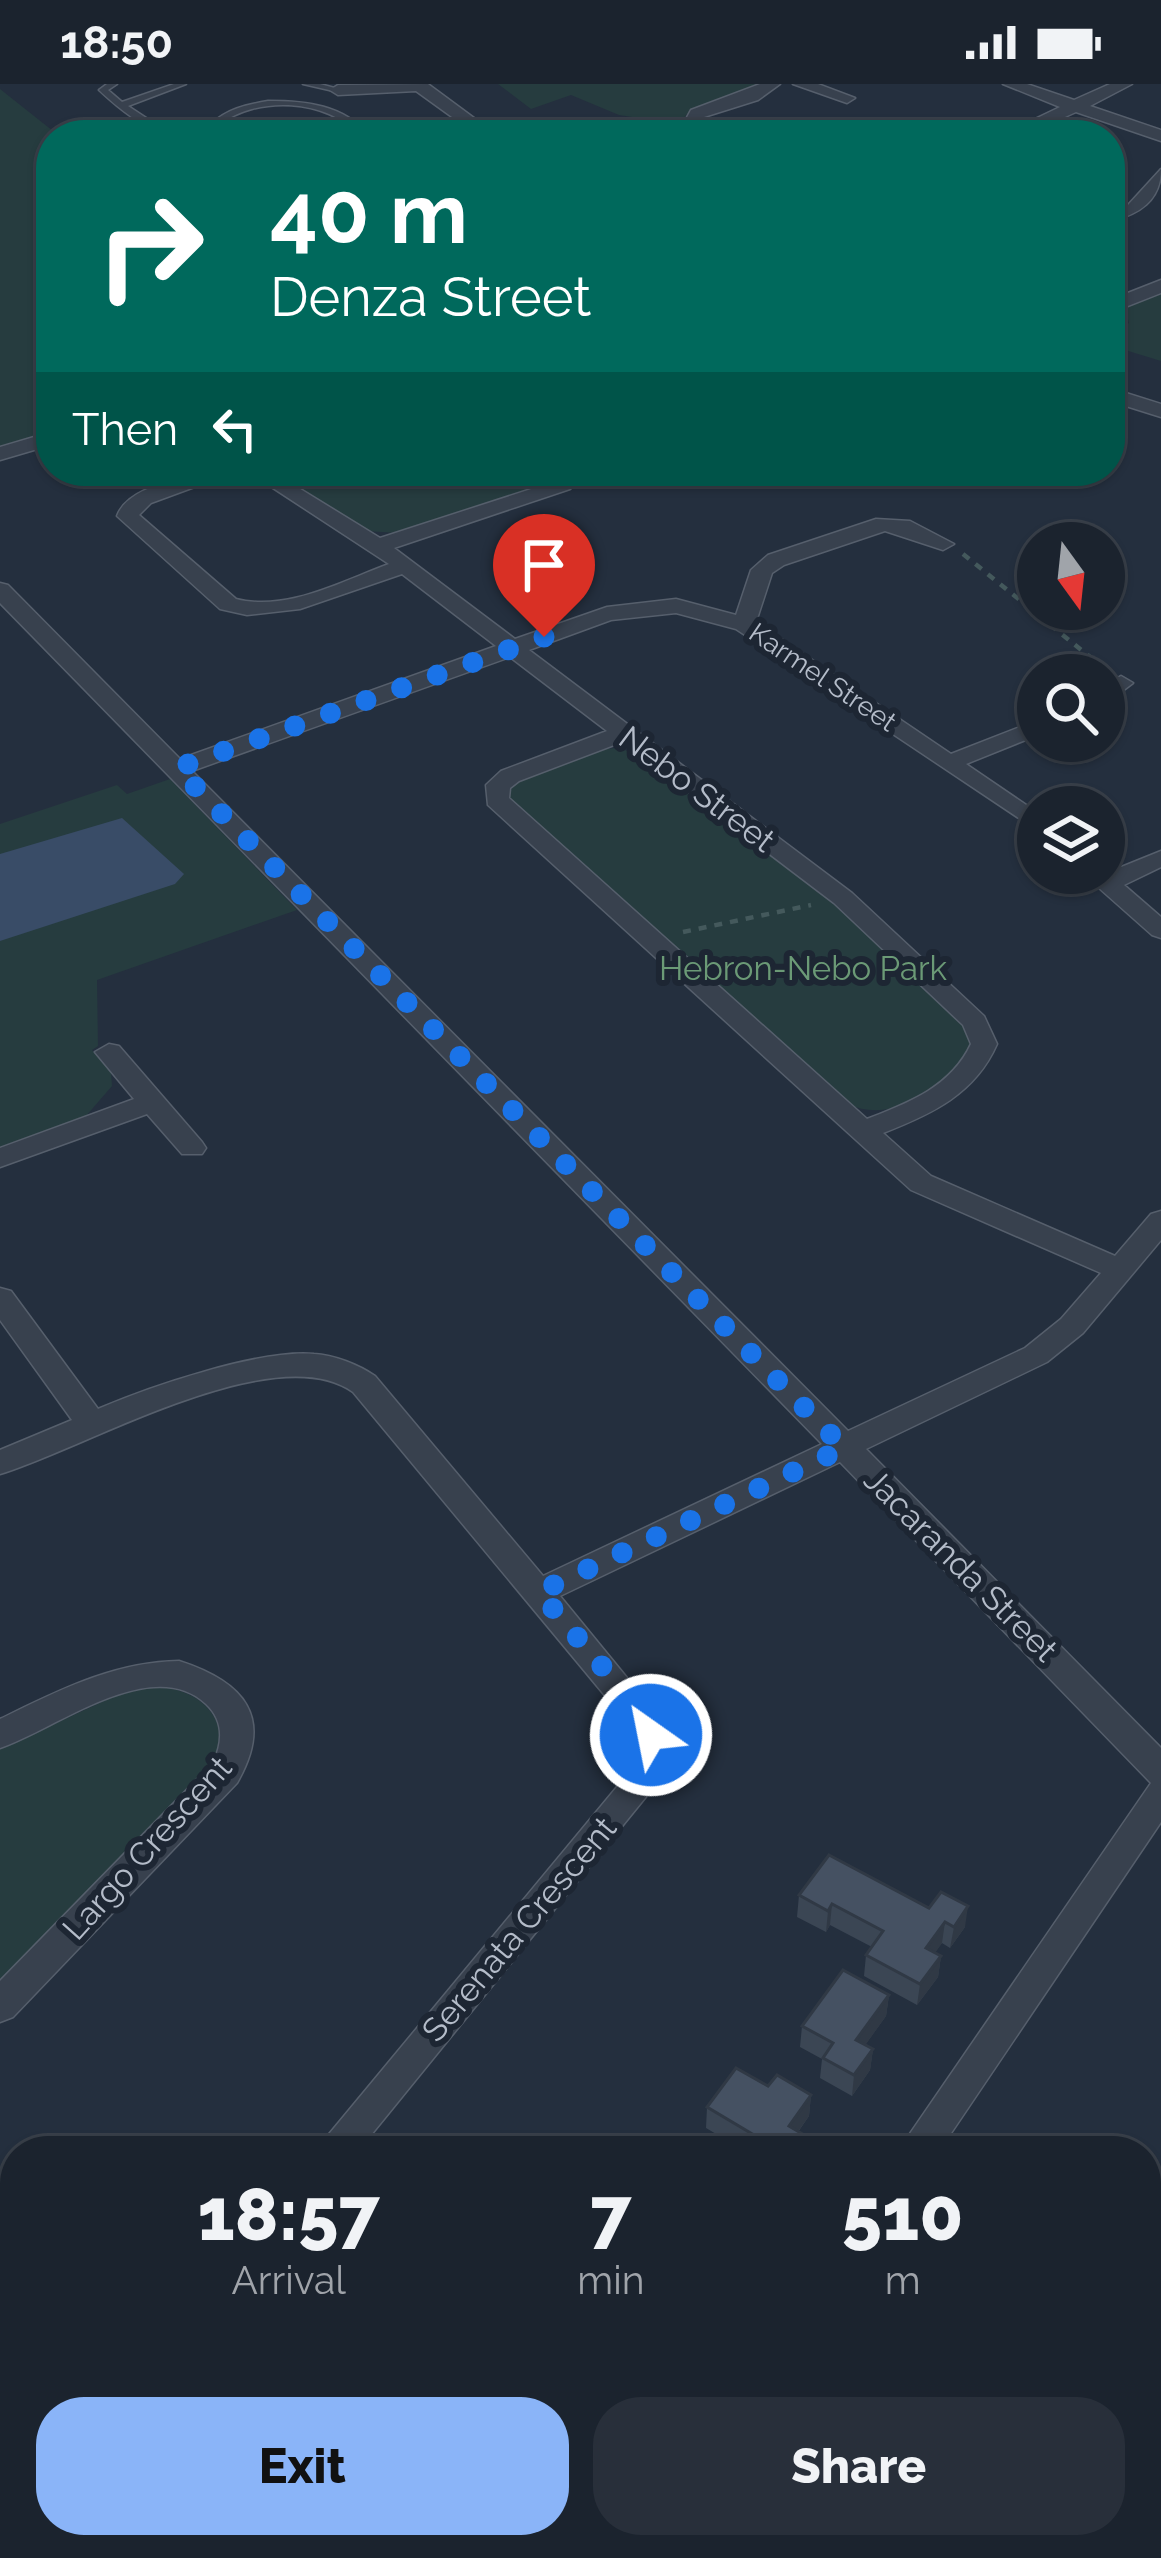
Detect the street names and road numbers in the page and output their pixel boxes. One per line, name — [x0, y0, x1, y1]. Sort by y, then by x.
street label: Karmel Street — [744, 616, 902, 738]
street label: Nebo Street — [612, 718, 782, 860]
street label: Jacaranda Street — [856, 1460, 1066, 1670]
street label: Largo Crescent — [54, 1748, 240, 1948]
street label: Serenata Crescent — [414, 1809, 624, 2049]

